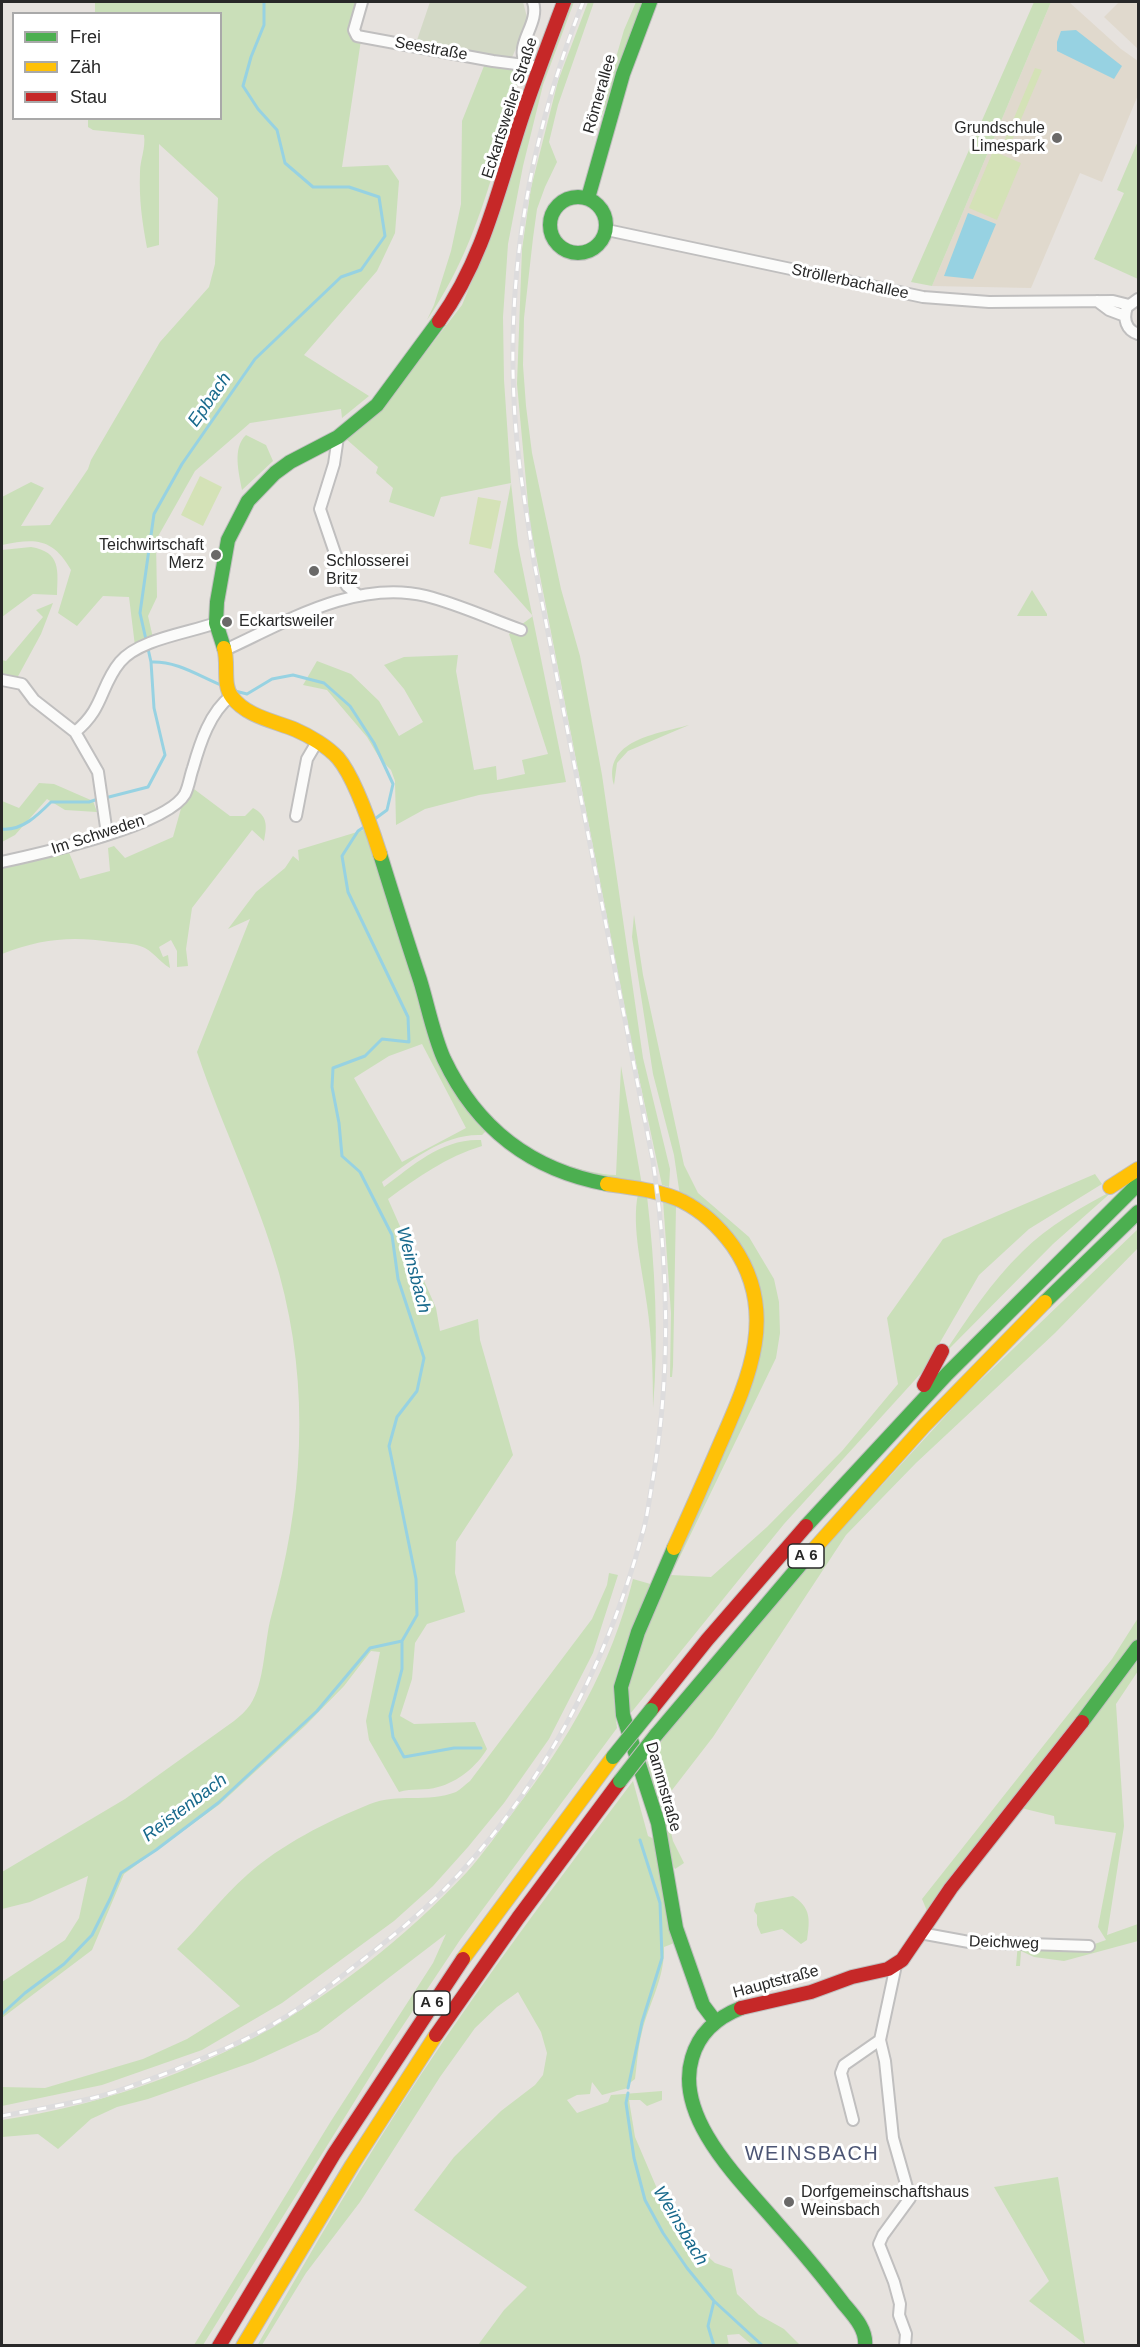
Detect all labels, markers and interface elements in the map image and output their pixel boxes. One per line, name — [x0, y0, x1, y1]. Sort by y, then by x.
legend — [12, 12, 222, 120]
text: Frei — [70, 27, 101, 47]
street label: Seestraße — [393, 33, 469, 65]
street label: Eckartsweiler Straße — [478, 35, 542, 181]
street label: Römerallee — [579, 52, 621, 136]
text: Zäh — [70, 57, 101, 77]
text: Stau — [70, 87, 107, 107]
place label: Grundschule Limespark — [954, 119, 1045, 157]
marker: Grundschule Limespark — [1050, 131, 1064, 145]
street label: Ströllerbachallee — [790, 260, 910, 304]
water label: Epbach — [184, 369, 236, 431]
place label: Teichwirtschaft Merz — [99, 536, 204, 574]
marker: Teichwirtschaft Merz — [209, 548, 223, 562]
place label: Schlosserei Britz — [326, 552, 409, 590]
marker: Schlosserei Britz — [307, 564, 321, 578]
place label: Eckartsweiler — [239, 612, 334, 632]
marker: Eckartsweiler — [220, 615, 234, 629]
street label: Im Schweden — [49, 811, 147, 859]
water label: Weinsbach — [391, 1224, 435, 1316]
road number: A 6 — [788, 1544, 824, 1568]
street label: Dammstraße — [641, 1740, 685, 1834]
water label: Reistenbach — [139, 1769, 231, 1847]
street label: Deichweg — [969, 1932, 1039, 1954]
street label: Hauptstraße — [731, 1961, 821, 2003]
road number: A 6 — [414, 1991, 450, 2015]
district label: WEINSBACH — [745, 2142, 879, 2166]
water label: Weinsbach — [648, 2182, 712, 2270]
place label: Dorfgemeinschaftshaus Weinsbach — [801, 2183, 969, 2221]
marker: Dorfgemeinschaftshaus Weinsbach — [782, 2195, 796, 2209]

